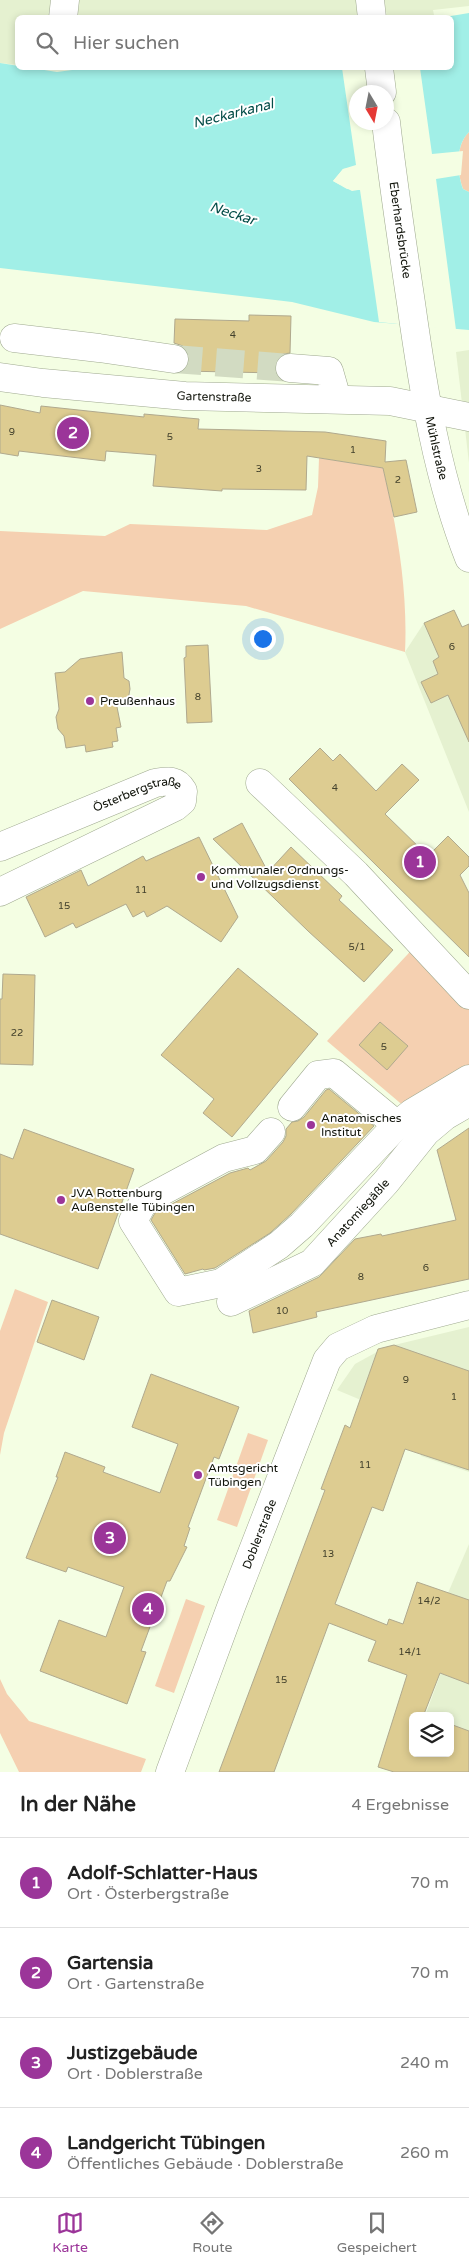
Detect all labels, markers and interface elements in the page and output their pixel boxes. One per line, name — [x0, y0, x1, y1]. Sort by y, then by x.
search box — [15, 15, 454, 70]
icon: search — [33, 29, 61, 57]
text: Hier suchen — [73, 32, 180, 54]
north arrow — [349, 85, 394, 130]
water label: Neckarkanal — [191, 95, 277, 132]
street label: Eberhardsbrücke — [387, 181, 414, 280]
water label: Neckar — [208, 198, 259, 229]
house number: 4 — [230, 329, 236, 341]
street label: Gartenstraße — [176, 388, 252, 405]
pin: 2 — [57, 414, 89, 452]
street label: Mühlstraße — [422, 415, 451, 482]
house number: 9 — [9, 426, 15, 438]
house number: 5 — [167, 431, 173, 443]
house number: 1 — [350, 444, 356, 456]
house number: 3 — [256, 463, 262, 475]
house number: 2 — [395, 474, 401, 486]
your location — [250, 626, 276, 652]
house number: 6 — [449, 641, 455, 653]
house number: 8 — [195, 691, 201, 703]
place label: Preußenhaus — [100, 694, 175, 708]
marker: Preußenhaus — [84, 695, 96, 707]
street label: Österbergstraße — [91, 774, 185, 815]
house number: 4 — [332, 782, 338, 794]
pin: 1 — [404, 843, 436, 881]
place label: Kommunaler Ordnungs- und Vollzugsdienst — [211, 863, 349, 891]
marker: Kommunaler Ordnungs- und Vollzugsdienst — [195, 871, 207, 883]
house number: 11 — [135, 884, 147, 896]
house number: 15 — [58, 900, 70, 912]
house number: 5/1 — [349, 941, 366, 953]
house number: 22 — [11, 1027, 23, 1039]
house number: 5 — [381, 1041, 387, 1053]
place label: Anatomisches Institut — [321, 1111, 402, 1139]
marker: Anatomisches Institut — [305, 1119, 317, 1131]
street label: Anatomiegäßle — [323, 1176, 393, 1250]
place label: JVA Rottenburg Außenstelle Tübingen — [71, 1186, 195, 1214]
marker: JVA Rottenburg Außenstelle Tübingen — [55, 1194, 67, 1206]
house number: 6 — [423, 1262, 429, 1274]
house number: 8 — [358, 1271, 364, 1283]
house number: 10 — [276, 1305, 288, 1317]
house number: 9 — [403, 1374, 409, 1386]
house number: 1 — [451, 1391, 457, 1403]
house number: 11 — [359, 1459, 371, 1471]
place label: Amtsgericht Tübingen — [208, 1461, 279, 1489]
marker: Amtsgericht Tübingen — [192, 1469, 204, 1481]
street label: Doblerstraße — [239, 1497, 279, 1571]
pin: 3 — [94, 1519, 126, 1557]
house number: 13 — [322, 1548, 334, 1560]
pin: 4 — [132, 1590, 164, 1628]
house number: 14/2 — [417, 1595, 441, 1607]
house number: 14/1 — [398, 1646, 422, 1658]
house number: 15 — [275, 1674, 287, 1686]
map controls — [409, 1712, 454, 1757]
button: layers — [409, 1712, 454, 1757]
text: In der Nähe — [20, 1792, 136, 1817]
text: 4 Ergebnisse — [351, 1795, 449, 1815]
text: Adolf-Schlatter-Haus — [67, 1862, 258, 1884]
text: 1 — [31, 1873, 41, 1893]
text: 70 m — [410, 1873, 449, 1893]
text: Ort · Österbergstraße — [67, 1884, 229, 1904]
text: Gartensia — [67, 1952, 153, 1974]
text: 2 — [31, 1963, 41, 1983]
text: 70 m — [410, 1963, 449, 1983]
text: Ort · Gartenstraße — [67, 1974, 204, 1994]
text: Justizgebäude — [67, 2042, 198, 2064]
text: 3 — [31, 2053, 41, 2073]
text: 240 m — [400, 2053, 449, 2073]
text: Ort · Doblerstraße — [67, 2064, 203, 2084]
text: Landgericht Tübingen — [67, 2132, 265, 2154]
text: 4 — [31, 2143, 41, 2163]
text: 260 m — [400, 2143, 449, 2163]
text: Öffentliches Gebäude · Doblerstraße — [67, 2154, 344, 2174]
tab: Karte — [52, 2209, 88, 2256]
tab: Route — [192, 2209, 232, 2256]
tab: Gespeichert — [337, 2209, 417, 2256]

